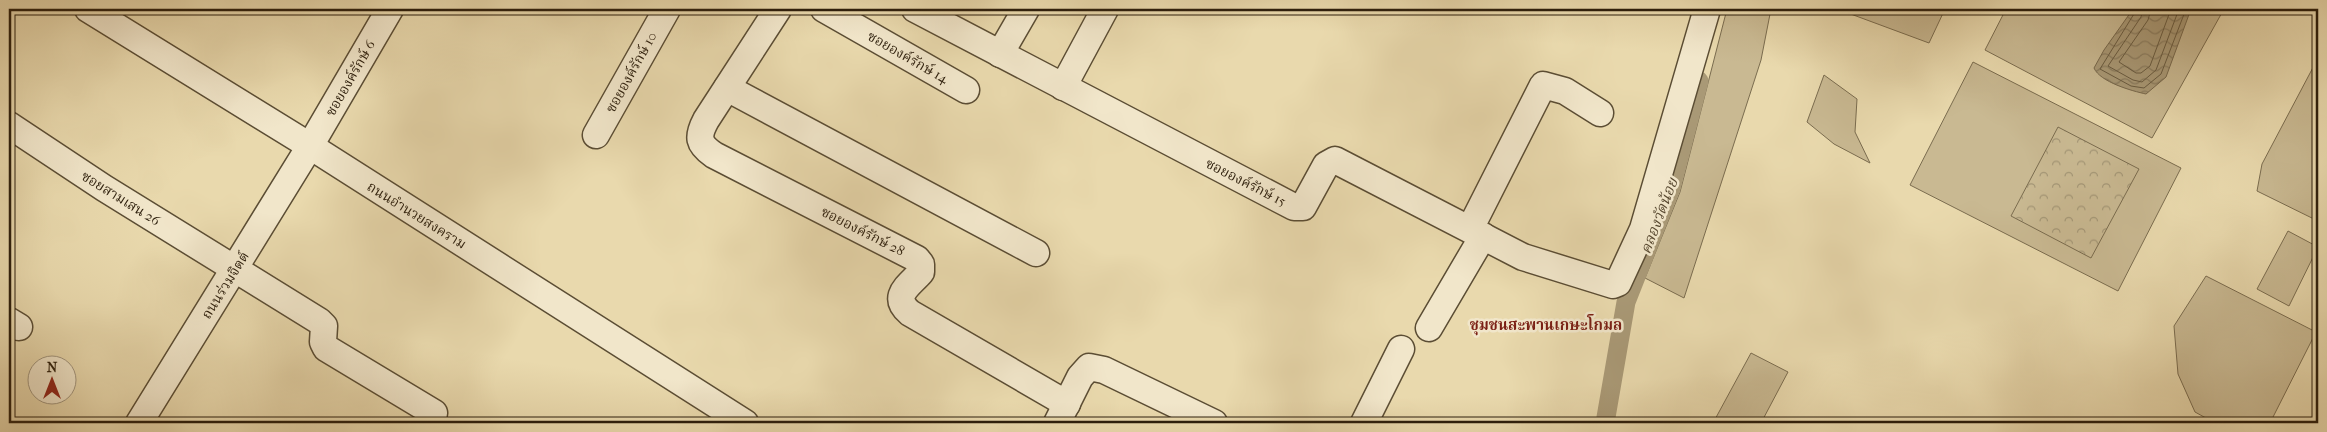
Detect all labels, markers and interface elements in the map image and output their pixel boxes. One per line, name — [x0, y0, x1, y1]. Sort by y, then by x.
street label: ซอยองค์รักษ์ 14 — [864, 27, 952, 88]
street label: ซอยองค์รักษ์ 10 — [601, 28, 661, 116]
street label: ซอยองค์รักษ์ 6 — [321, 36, 379, 119]
street label: ซอยองค์รักษ์ 15 — [1203, 154, 1289, 210]
street label: ซอยสามเสน 26 — [78, 167, 164, 230]
water label: คลองวัดน้อย — [1636, 175, 1682, 256]
street label: ถนนอำนวยสงคราม — [364, 178, 469, 253]
street label: ซอยองค์รักษ์ 28 — [818, 202, 908, 260]
street label: ถนนร่วมจิตต์ — [197, 248, 253, 322]
district label: ชุมชนสะพานเกษะโกมล — [1470, 314, 1622, 336]
north arrow — [28, 354, 78, 404]
text: N — [47, 359, 58, 376]

